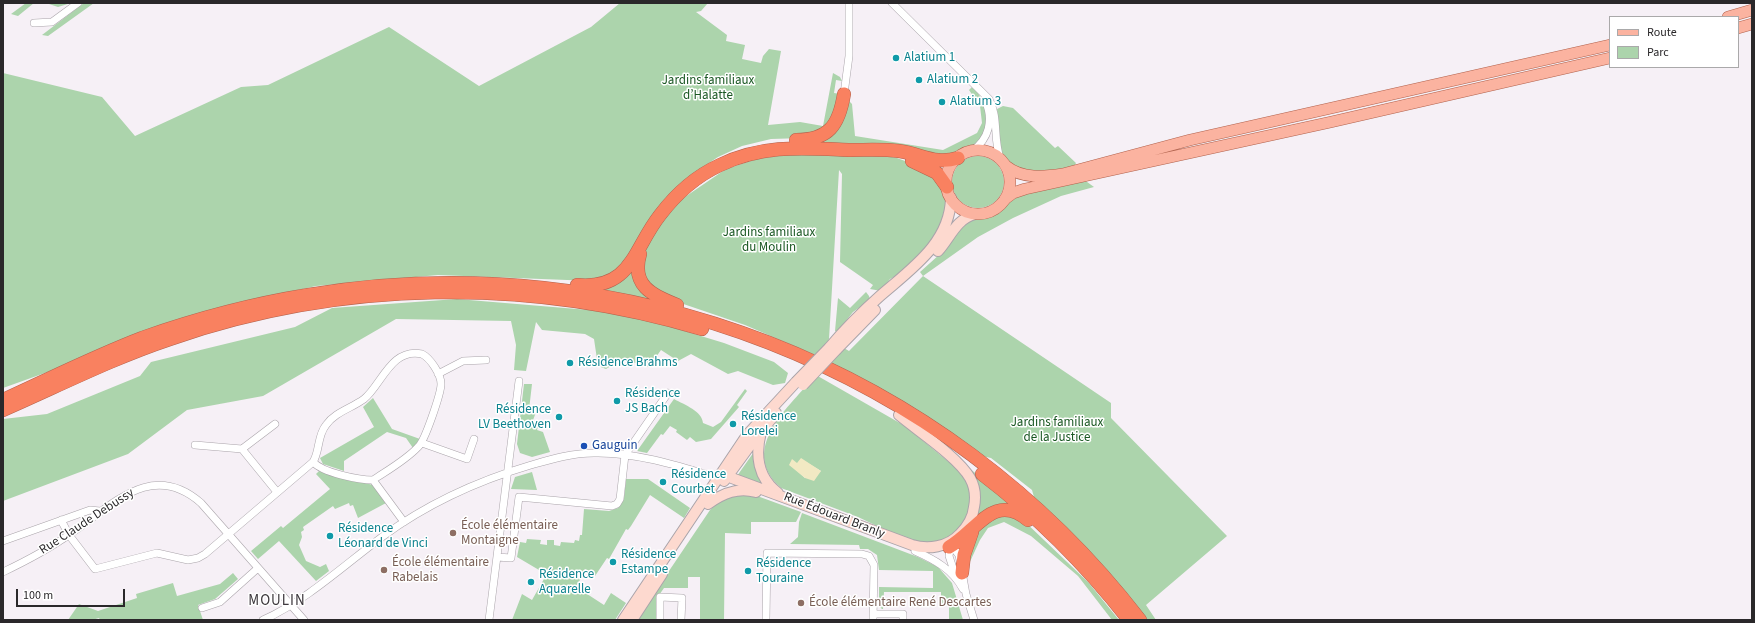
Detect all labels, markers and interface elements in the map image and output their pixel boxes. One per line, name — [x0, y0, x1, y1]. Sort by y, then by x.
legend — [1609, 16, 1739, 68]
text: Route — [1647, 24, 1677, 41]
text: Parc — [1647, 44, 1669, 61]
place label: Alatium 1 — [904, 50, 955, 66]
marker: Alatium 1 — [891, 53, 901, 63]
place label: Alatium 2 — [927, 72, 978, 88]
park label: Jardins familiaux d’Halatte — [662, 73, 754, 104]
marker: Alatium 2 — [914, 75, 924, 85]
place label: Alatium 3 — [950, 94, 1001, 110]
marker: Alatium 3 — [937, 97, 947, 107]
park label: Jardins familiaux du Moulin — [723, 225, 815, 256]
place label: Résidence Brahms — [578, 355, 678, 371]
marker: Résidence Brahms — [565, 358, 575, 368]
place label: Résidence JS Bach — [625, 386, 680, 417]
marker: Résidence JS Bach — [612, 396, 622, 406]
place label: Résidence LV Beethoven — [478, 402, 551, 433]
place label: Résidence Lorelei — [741, 409, 796, 440]
marker: Résidence LV Beethoven — [554, 412, 564, 422]
park label: Jardins familiaux de la Justice — [1011, 415, 1103, 446]
marker: Résidence Lorelei — [728, 419, 738, 429]
place label: Gauguin — [592, 438, 638, 454]
marker: Gauguin — [579, 441, 589, 451]
place label: Résidence Courbet — [671, 467, 726, 498]
marker: Résidence Courbet — [658, 477, 668, 487]
street label: Rue Claude Debussy — [37, 486, 137, 558]
street label: Rue Édouard Branly — [781, 490, 887, 542]
place label: École élémentaire Montaigne — [461, 518, 558, 549]
place label: Résidence Léonard de Vinci — [338, 521, 428, 552]
marker: École élémentaire Montaigne — [448, 528, 458, 538]
marker: Résidence Léonard de Vinci — [325, 531, 335, 541]
place label: Résidence Estampe — [621, 547, 676, 578]
place label: École élémentaire Rabelais — [392, 555, 489, 586]
place label: Résidence Touraine — [756, 556, 811, 587]
marker: Résidence Estampe — [608, 557, 618, 567]
marker: École élémentaire Rabelais — [379, 565, 389, 575]
marker: Résidence Touraine — [743, 566, 753, 576]
place label: Résidence Aquarelle — [539, 567, 594, 598]
marker: Résidence Aquarelle — [526, 577, 536, 587]
scale bar — [18, 581, 127, 607]
text: 100 m — [23, 587, 53, 604]
district label: MOULIN — [248, 593, 306, 611]
place label: École élémentaire René Descartes — [809, 595, 991, 611]
marker: École élémentaire René Descartes — [796, 598, 806, 608]

